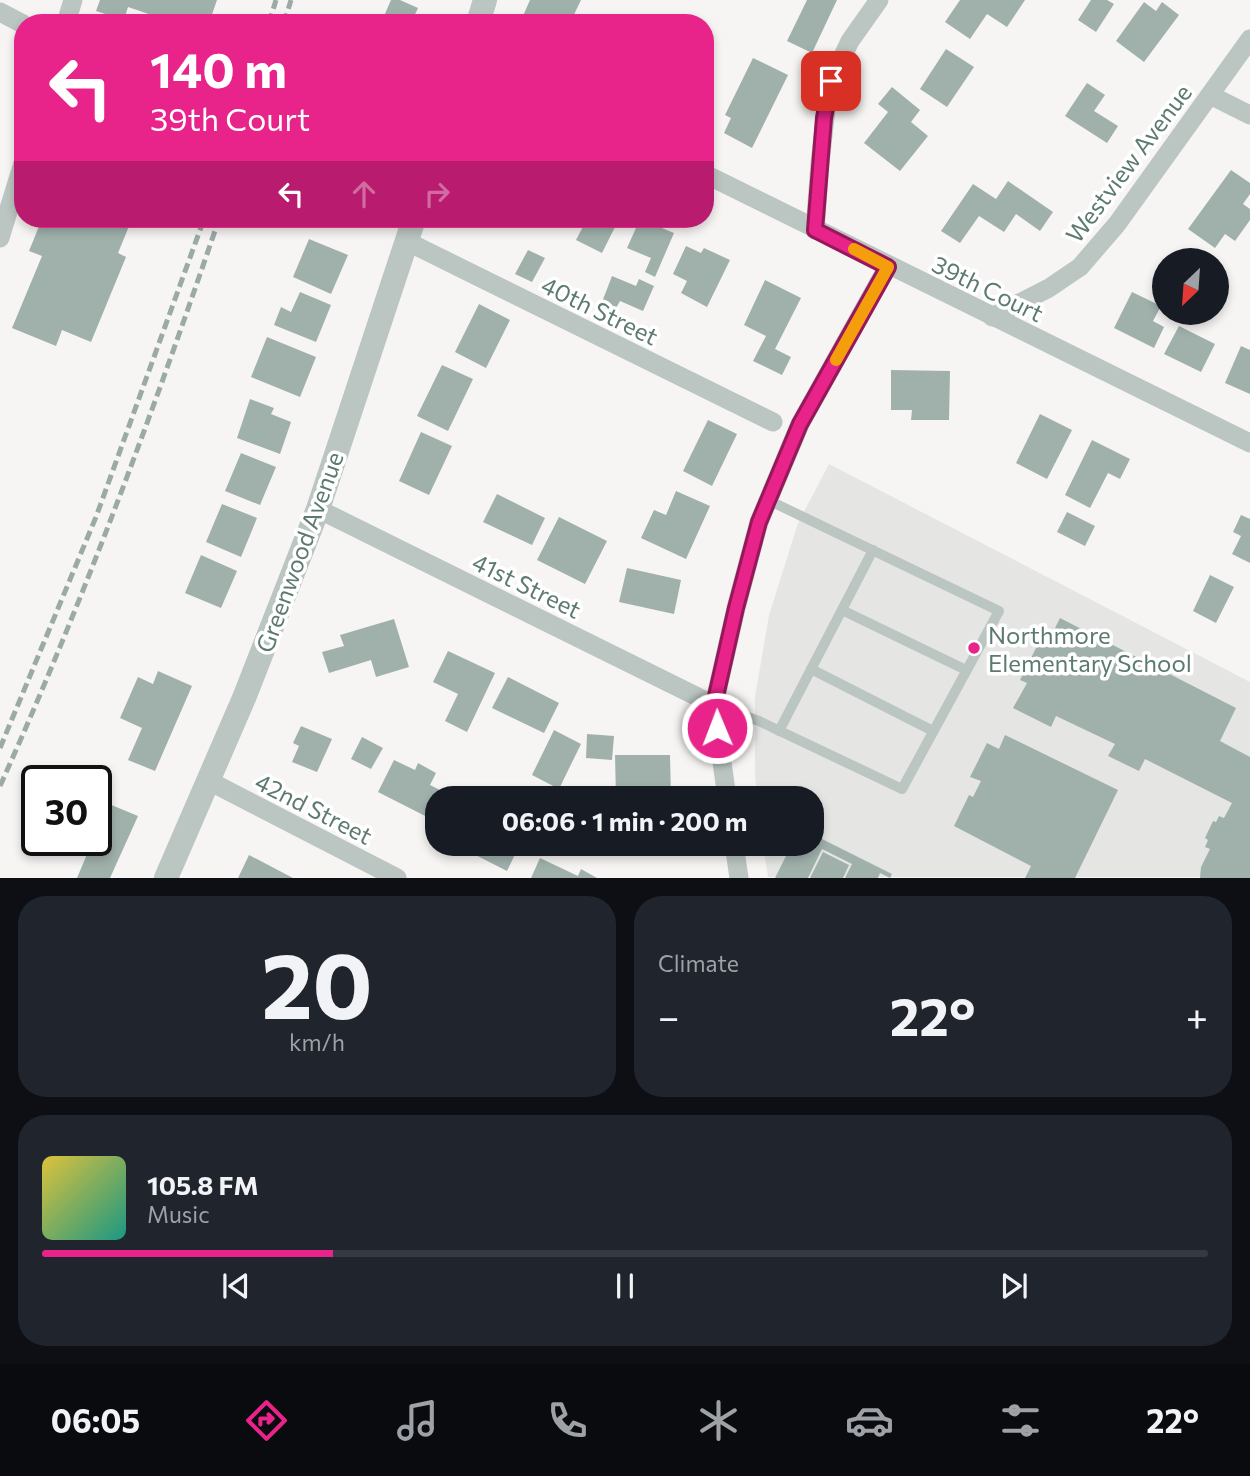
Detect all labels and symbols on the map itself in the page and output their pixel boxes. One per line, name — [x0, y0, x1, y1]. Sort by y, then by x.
pin — [801, 51, 861, 111]
street label: Westview Avenue — [1059, 78, 1197, 248]
north arrow — [1152, 248, 1228, 326]
street label: 39th Court — [928, 249, 1048, 327]
street label: 40th Street — [537, 269, 663, 351]
street label: Greenwood Avenue — [249, 448, 349, 656]
street label: 41st Street — [468, 546, 586, 624]
place label: Northmore Elementary School — [988, 620, 1192, 677]
marker: Northmore Elementary School — [966, 640, 982, 656]
position arrow — [680, 691, 754, 765]
speed limit sign: 30 — [21, 765, 112, 856]
street label: 42nd Street — [251, 766, 377, 850]

